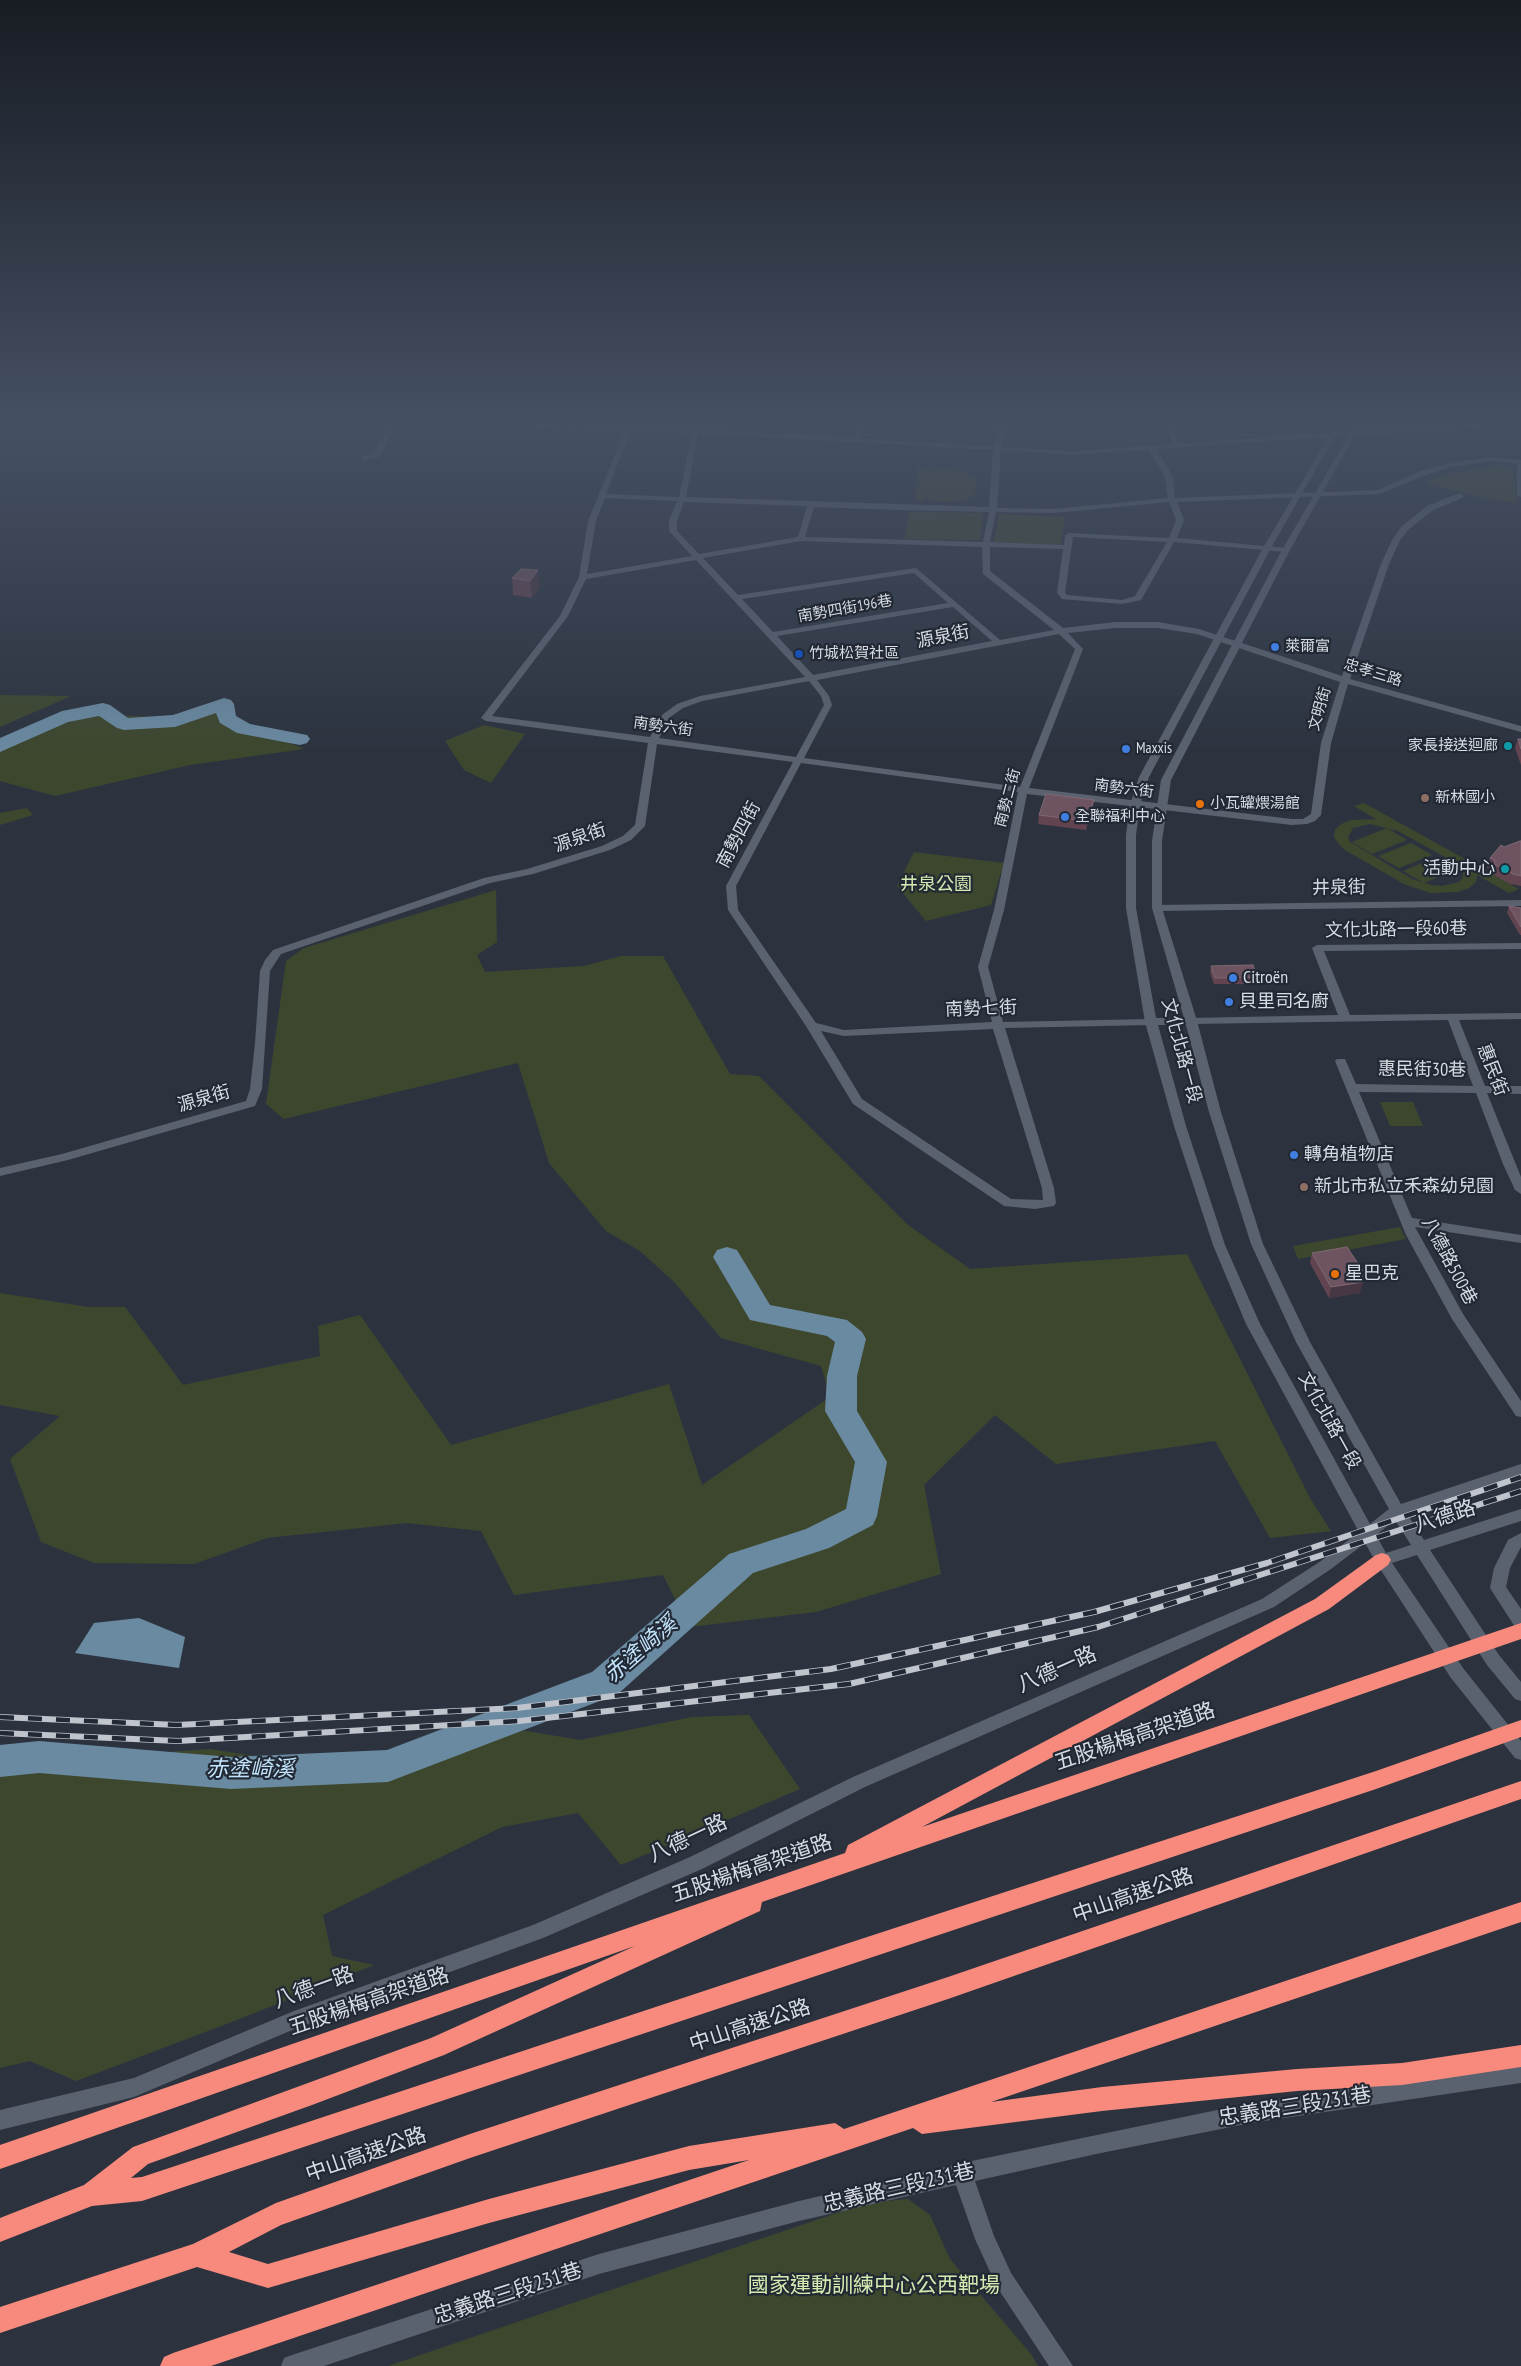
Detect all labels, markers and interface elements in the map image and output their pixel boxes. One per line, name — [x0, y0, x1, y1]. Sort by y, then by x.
street label: 南勢四街196巷 — [797, 592, 893, 626]
street label: 源泉街 — [914, 621, 972, 653]
place label: 萊爾富 — [1285, 638, 1330, 656]
marker: 萊爾富 — [1269, 641, 1281, 653]
place label: 竹城松賀社區 — [809, 645, 899, 663]
marker: 竹城松賀社區 — [793, 648, 805, 660]
street label: 忠孝三路 — [1342, 656, 1404, 690]
street label: 文明街 — [1305, 685, 1335, 733]
street label: 南勢六街 — [632, 714, 694, 740]
place label: 家長接送迴廊 — [1408, 737, 1498, 755]
place label: Maxxis — [1136, 740, 1172, 758]
marker: 家長接送迴廊 — [1502, 740, 1514, 752]
marker: Maxxis — [1120, 743, 1132, 755]
street label: 南勢二街 — [992, 767, 1024, 829]
street label: 南勢六街 — [1093, 776, 1155, 802]
place label: 新林國小 — [1435, 789, 1495, 807]
marker: 新林國小 — [1419, 792, 1431, 804]
place label: 小瓦罐煨湯館 — [1210, 795, 1300, 813]
street label: 南勢四街 — [713, 798, 765, 872]
marker: 小瓦罐煨湯館 — [1194, 798, 1206, 810]
place label: 全聯福利中心 — [1075, 808, 1165, 826]
marker: 全聯福利中心 — [1059, 811, 1071, 823]
street label: 源泉街 — [551, 819, 609, 857]
place label: 活動中心 — [1423, 858, 1495, 880]
marker: 活動中心 — [1499, 863, 1511, 875]
park label: 井泉公園 — [900, 874, 972, 896]
street label: 井泉街 — [1312, 877, 1366, 899]
street label: 文化北路一段60巷 — [1325, 918, 1467, 942]
place label: Citroën — [1243, 967, 1288, 989]
marker: Citroën — [1227, 972, 1239, 984]
place label: 貝里司名廚 — [1239, 991, 1329, 1013]
street label: 文化北路一段 — [1157, 996, 1205, 1106]
marker: 貝里司名廚 — [1223, 996, 1235, 1008]
street label: 南勢七街 — [945, 997, 1017, 1021]
street label: 惠民街 — [1472, 1041, 1512, 1099]
street label: 惠民街30巷 — [1378, 1058, 1466, 1082]
street label: 源泉街 — [175, 1081, 233, 1117]
place label: 轉角植物店 — [1304, 1144, 1394, 1166]
marker: 轉角植物店 — [1288, 1149, 1300, 1161]
place label: 新北市私立禾森幼兒園 — [1314, 1176, 1494, 1198]
marker: 新北市私立禾森幼兒園 — [1298, 1181, 1310, 1193]
street label: 八德路500巷 — [1417, 1213, 1481, 1309]
place label: 星巴克 — [1345, 1263, 1399, 1285]
marker: 星巴克 — [1329, 1268, 1341, 1280]
street label: 文化北路一段 — [1293, 1369, 1365, 1473]
street label: 八德路 — [1411, 1495, 1479, 1539]
water label: 赤塗崎溪 — [599, 1611, 683, 1689]
street label: 八德一路 — [1014, 1641, 1100, 1699]
street label: 五股楊梅高架道路 — [1051, 1698, 1219, 1776]
water label: 赤塗崎溪 — [206, 1757, 294, 1783]
street label: 八德一路 — [645, 1810, 731, 1868]
street label: 五股楊梅高架道路 — [668, 1830, 836, 1908]
street label: 中山高速公路 — [1069, 1864, 1197, 1928]
street label: 八德一路 — [270, 1962, 358, 2014]
street label: 五股楊梅高架道路 — [285, 1963, 453, 2041]
street label: 中山高速公路 — [686, 1995, 814, 2057]
street label: 忠義路三段231巷 — [1217, 2082, 1373, 2132]
street label: 中山高速公路 — [302, 2123, 430, 2187]
street label: 忠義路三段231巷 — [821, 2158, 977, 2218]
street label: 忠義路三段231巷 — [431, 2258, 585, 2330]
park label: 國家運動訓練中心公西靶場 — [748, 2273, 1000, 2299]

